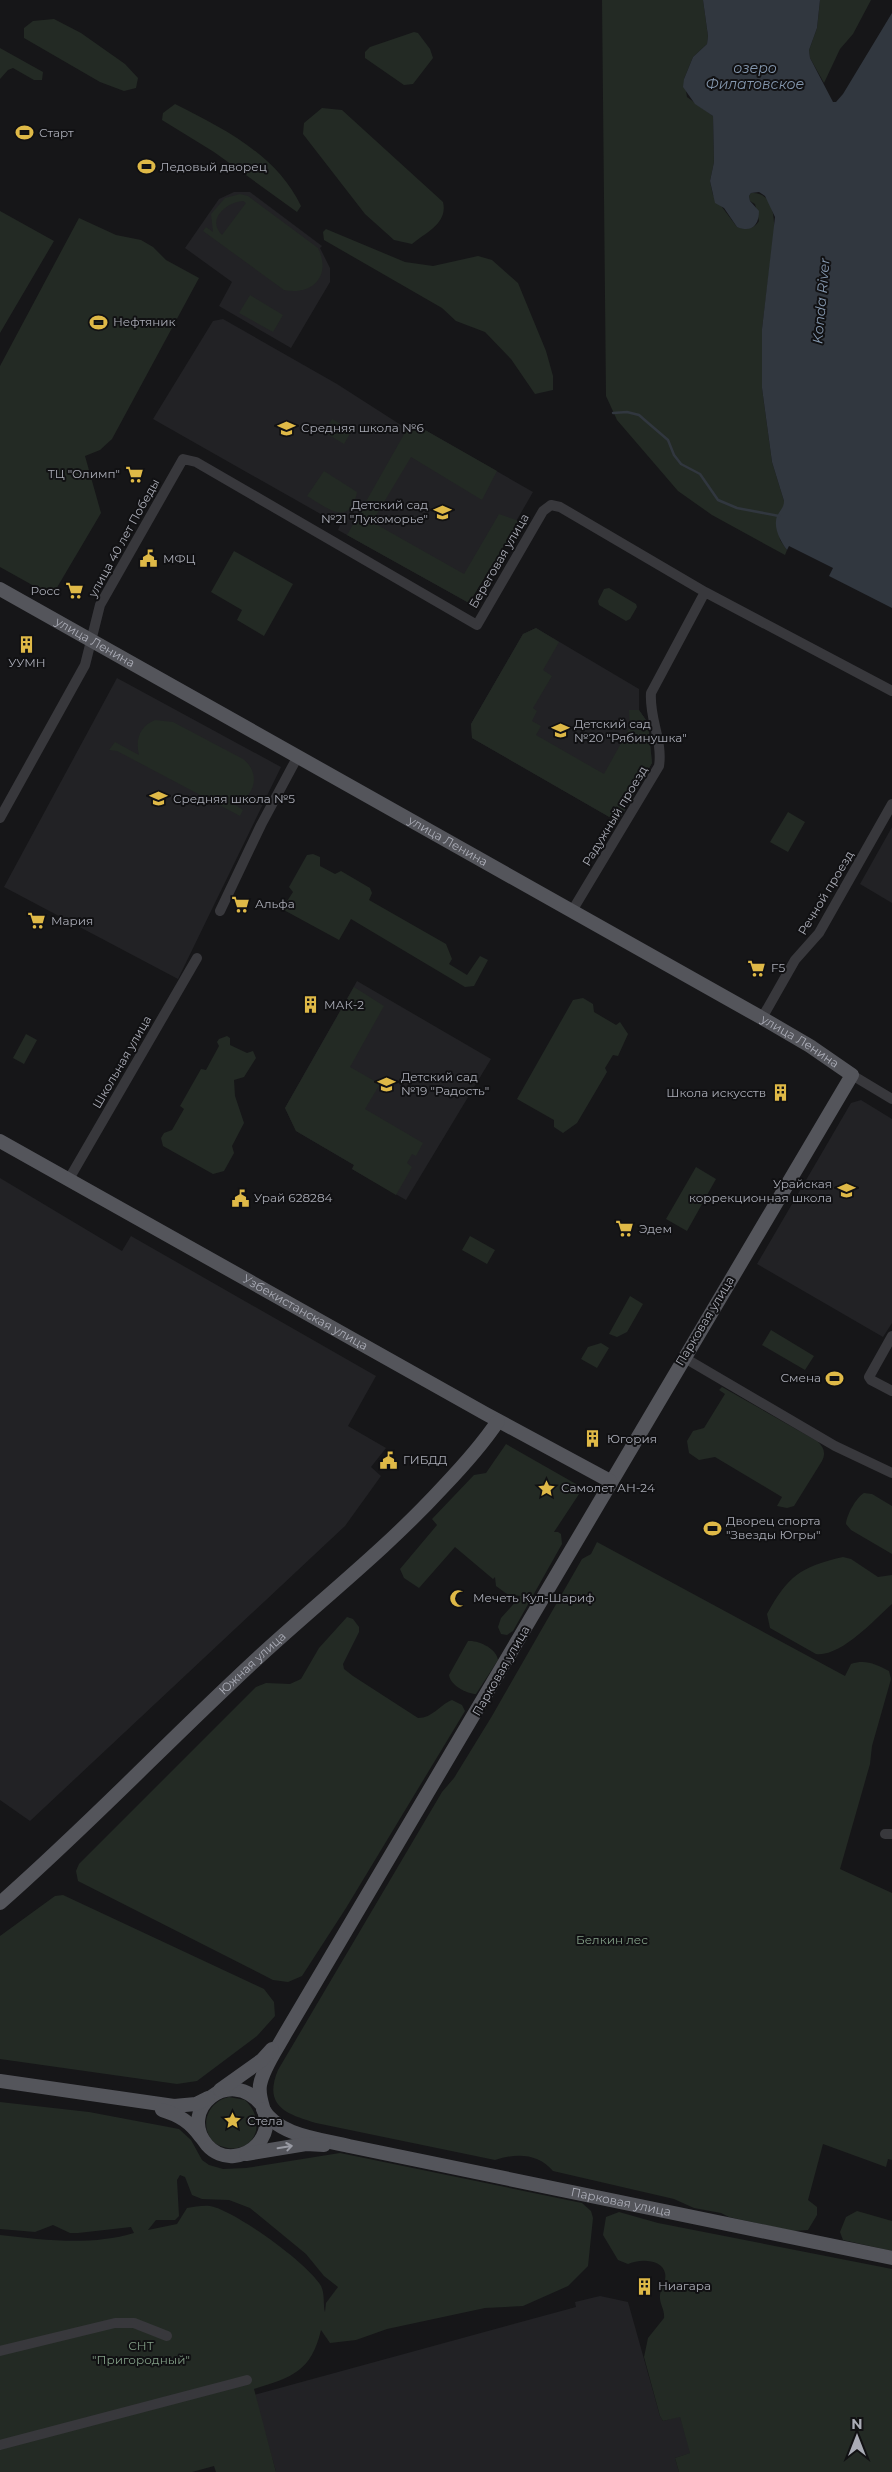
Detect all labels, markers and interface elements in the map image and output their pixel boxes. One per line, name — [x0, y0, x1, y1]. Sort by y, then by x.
water label: озеро Филатовское — [706, 59, 804, 93]
sports icon: Старт — [15, 123, 35, 143]
place label: Старт — [39, 125, 74, 140]
sports icon: Ледовый дворец — [136, 157, 156, 177]
place label: Ледовый дворец — [160, 159, 267, 174]
water label: Konda River — [808, 257, 834, 345]
sports icon: Нефтяник — [89, 312, 109, 332]
place label: Нефтяник — [113, 314, 176, 329]
school or university icon: Средняя школа №6 — [277, 418, 297, 438]
place label: Средняя школа №6 — [301, 420, 424, 435]
supermarket icon: ТЦ "Олимп" — [124, 464, 144, 484]
place label: ТЦ "Олимп" — [48, 466, 120, 481]
street label: улица 40 лет Победы — [84, 476, 162, 600]
place label: Детский сад №21 "Лукоморье" — [321, 497, 428, 526]
school or university icon: Детский сад №21 "Лукоморье" — [432, 502, 452, 522]
street label: Береговая улица — [465, 511, 532, 611]
public building icon: МФЦ — [139, 549, 159, 569]
place label: МФЦ — [163, 551, 196, 566]
supermarket icon: Росс — [64, 581, 84, 601]
place label: Росс — [31, 583, 60, 598]
street label: улица Ленина — [52, 613, 138, 670]
building icon: УУМН — [17, 634, 37, 654]
place label: УУМН — [8, 655, 46, 670]
place label: Детский сад №20 "Рябинушка" — [574, 716, 687, 745]
school or university icon: Детский сад №20 "Рябинушка" — [550, 721, 570, 741]
street label: Радужный проезд — [579, 763, 650, 868]
school or university icon: Средняя школа №5 — [149, 789, 169, 809]
place label: Средняя школа №5 — [173, 791, 295, 806]
street label: улица Ленина — [405, 812, 491, 869]
street label: Речной проезд — [795, 848, 857, 938]
supermarket icon: Альфа — [231, 894, 251, 914]
place label: Альфа — [255, 896, 295, 911]
supermarket icon: Мария — [27, 911, 47, 931]
place label: Мария — [51, 913, 93, 928]
supermarket icon: F5 — [747, 958, 767, 978]
place label: F5 — [771, 960, 785, 975]
building icon: МАК-2 — [300, 995, 320, 1015]
place label: МАК-2 — [324, 997, 364, 1012]
street label: улица Ленина — [758, 1011, 842, 1071]
street label: Школьная улица — [89, 1013, 154, 1111]
place label: Детский сад №19 "Радость" — [401, 1069, 489, 1098]
school or university icon: Детский сад №19 "Радость" — [377, 1074, 397, 1094]
building icon: Школа искусств — [770, 1083, 790, 1103]
place label: Школа искусств — [666, 1085, 766, 1100]
place label: Урайская коррекционная школа — [689, 1176, 832, 1205]
school or university icon: Урайская коррекционная школа — [836, 1181, 856, 1201]
public building icon: Урай 628284 — [230, 1188, 250, 1208]
place label: Урай 628284 — [254, 1190, 333, 1205]
supermarket icon: Эдем — [615, 1219, 635, 1239]
place label: Эдем — [639, 1221, 672, 1236]
street label: Узбекистанская улица — [240, 1271, 371, 1353]
street label: Парковая улица — [672, 1273, 737, 1368]
sports icon: Смена — [825, 1368, 845, 1388]
place label: Смена — [780, 1370, 821, 1385]
building icon: Югория — [583, 1429, 603, 1449]
place label: Югория — [607, 1431, 657, 1446]
public building icon: ГИБДД — [379, 1450, 399, 1470]
place label: ГИБДД — [403, 1452, 448, 1467]
place icon: Самолет АН-24 — [537, 1478, 557, 1498]
place label: Самолет АН-24 — [561, 1480, 655, 1495]
place label: Дворец спорта "Звезды Югры" — [726, 1513, 821, 1542]
sports icon: Дворец спорта "Звезды Югры" — [702, 1518, 722, 1538]
mosque icon: Мечеть Кул-Шариф — [449, 1588, 469, 1608]
place label: Мечеть Кул-Шариф — [473, 1590, 595, 1605]
street label: Парковая улица — [469, 1623, 532, 1719]
street label: Южная улица — [215, 1628, 289, 1698]
park label: Белкин лес — [576, 1932, 648, 1947]
place icon: Стела — [223, 2111, 243, 2131]
place label: Стела — [247, 2113, 283, 2128]
one-way arrow — [277, 2142, 293, 2152]
street label: Парковая улица — [570, 2184, 672, 2219]
building icon: Ниагара — [634, 2276, 654, 2296]
place label: Ниагара — [658, 2278, 711, 2293]
park label: СНТ "Пригородный" — [92, 2338, 190, 2367]
north arrow — [832, 2412, 882, 2462]
text: N — [851, 2415, 863, 2433]

